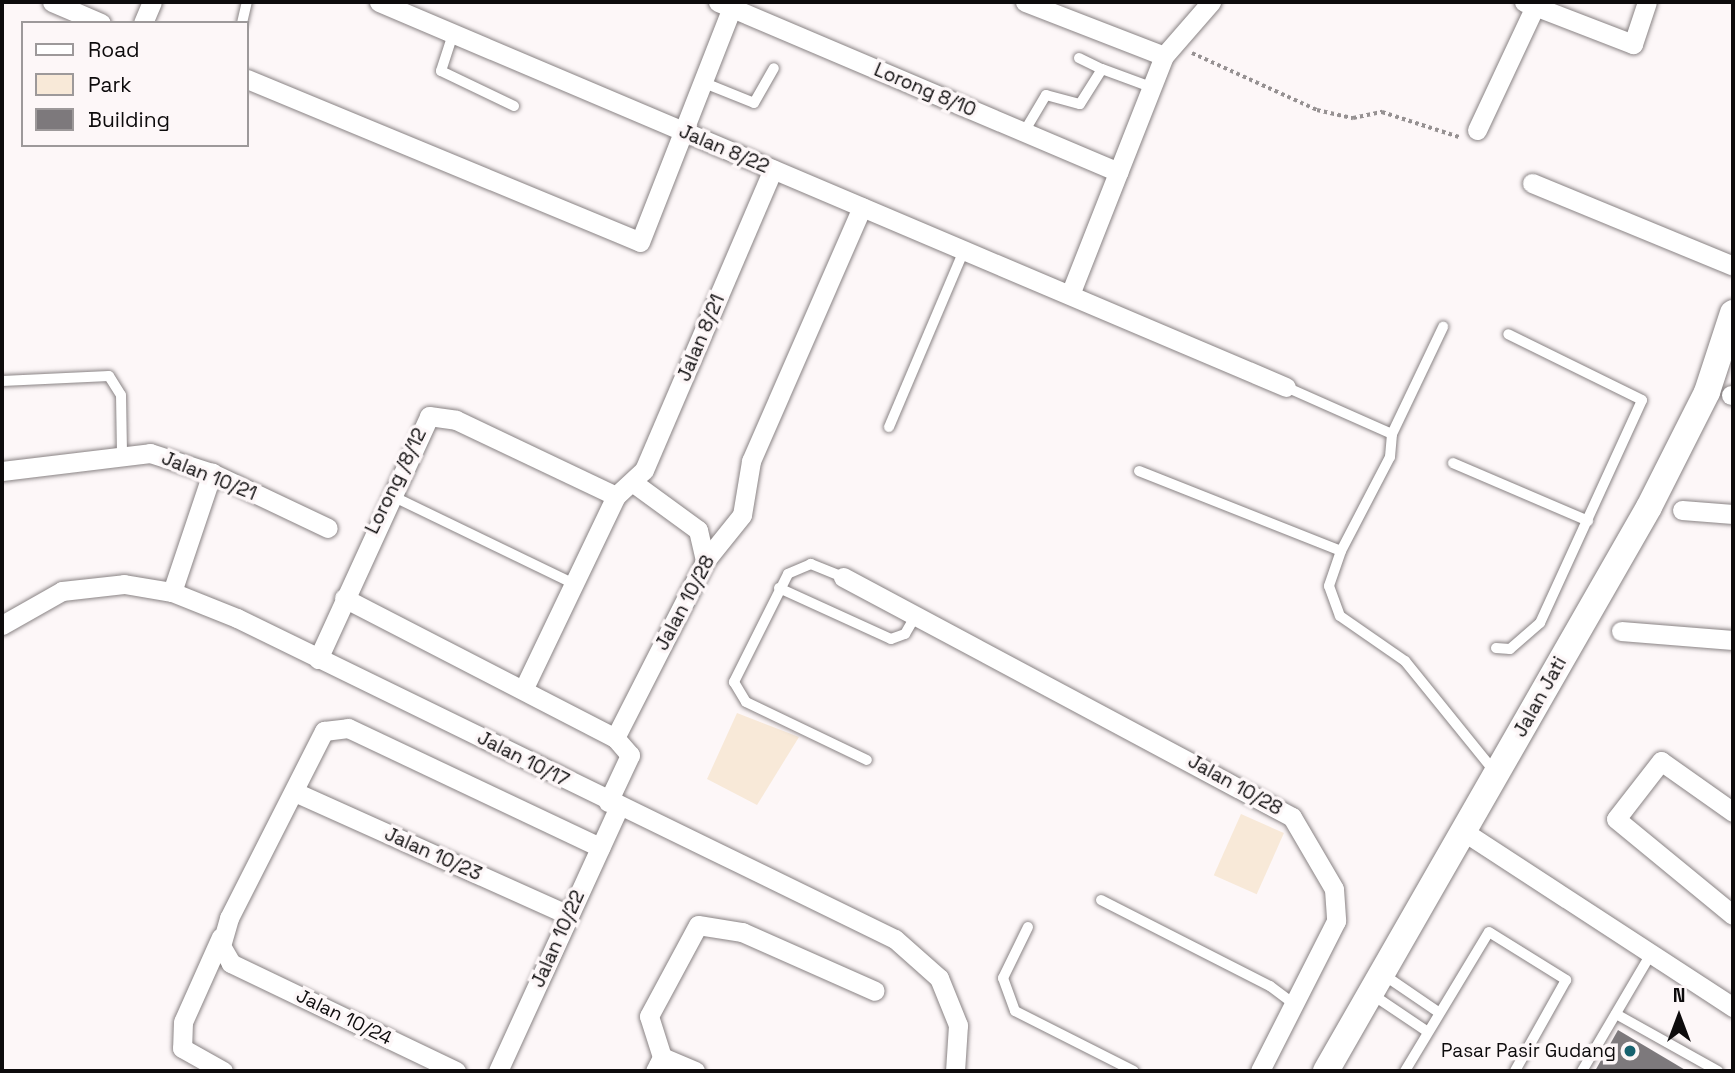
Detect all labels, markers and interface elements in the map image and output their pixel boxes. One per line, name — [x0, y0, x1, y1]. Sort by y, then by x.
legend — [21, 21, 248, 147]
text: Road — [88, 36, 140, 63]
street label: Lorong 8/10 — [871, 58, 979, 122]
text: Park — [88, 71, 132, 98]
text: Building — [88, 106, 170, 133]
street label: Jalan 8/22 — [676, 120, 772, 178]
street label: Jalan 8/21 — [673, 291, 729, 385]
street label: Lorong /8/12 — [361, 424, 431, 538]
street label: Jalan 10/21 — [158, 447, 260, 505]
street label: Jalan 10/28 — [650, 552, 720, 654]
street label: Jalan Jati — [1509, 653, 1571, 741]
street label: Jalan 10/17 — [473, 726, 573, 792]
street label: Jalan 10/28 — [1184, 750, 1286, 820]
street label: Jalan 10/23 — [381, 822, 485, 886]
street label: Jalan 10/22 — [526, 887, 590, 991]
north arrow — [1644, 982, 1714, 1052]
text: N — [1673, 983, 1685, 1008]
street label: Jalan 10/24 — [292, 984, 396, 1050]
place label: Pasar Pasir Gudang — [1441, 1040, 1616, 1062]
marker: Pasar Pasir Gudang — [1622, 1043, 1638, 1059]

